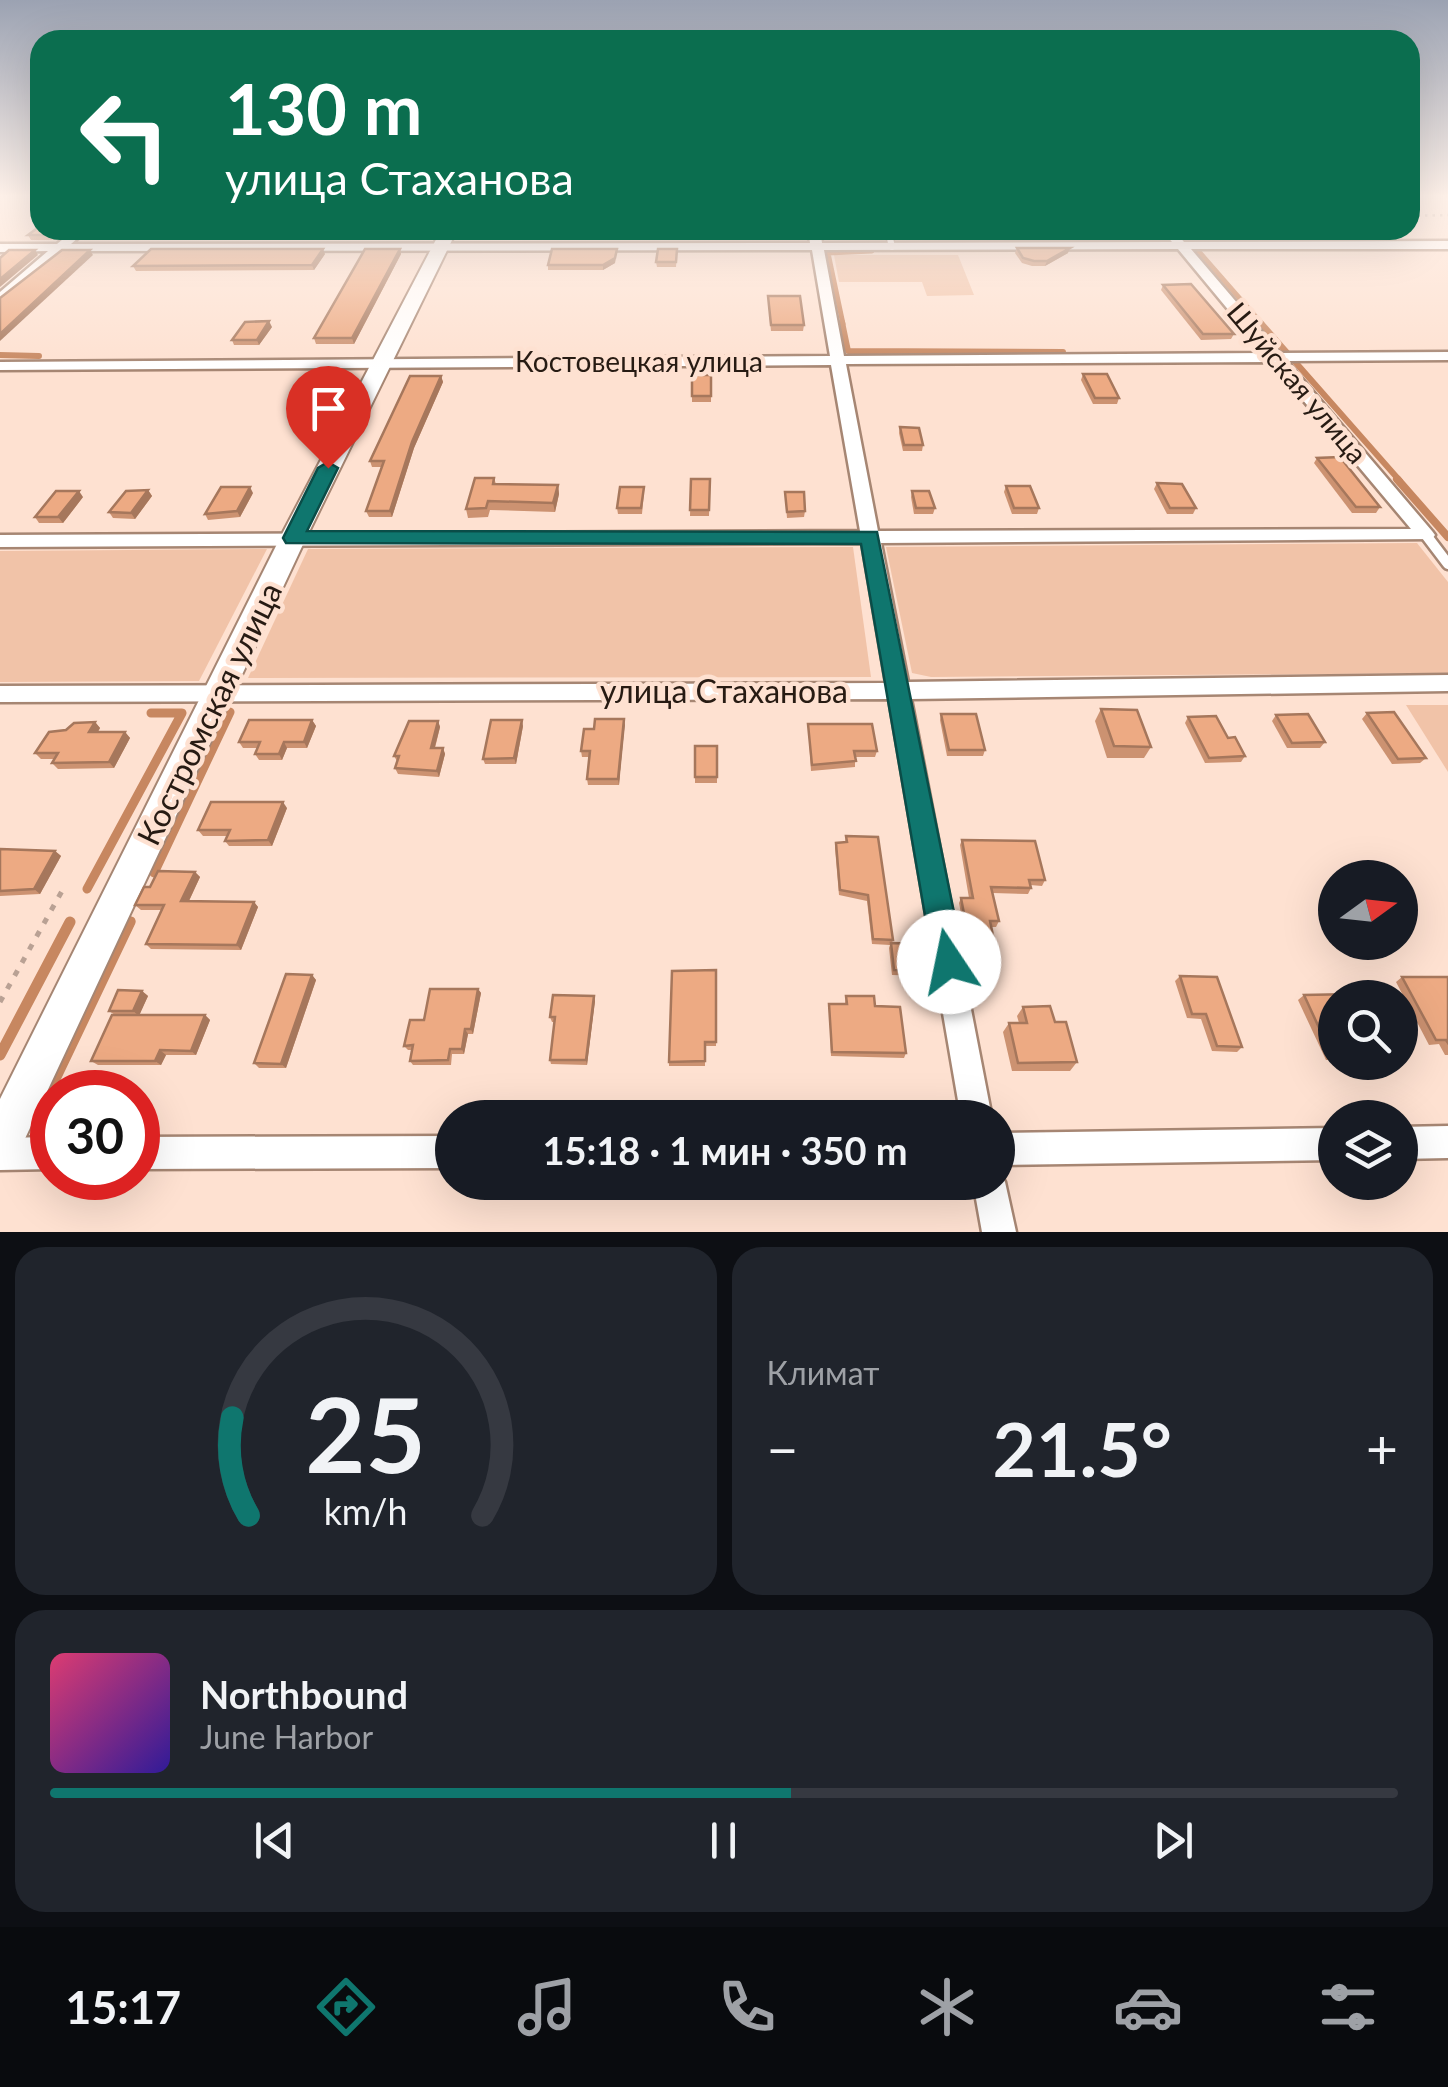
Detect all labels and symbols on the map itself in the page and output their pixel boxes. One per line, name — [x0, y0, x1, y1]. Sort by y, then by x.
street label: Шуйская улица — [1221, 295, 1375, 470]
street label: Костовецкая улица — [515, 344, 763, 378]
pin — [286, 366, 371, 469]
street label: Костромская улица — [128, 576, 289, 851]
street label: улица Стаханова — [600, 671, 848, 710]
north arrow — [1318, 860, 1418, 960]
position arrow — [897, 910, 1001, 1014]
speed limit sign: 30 — [30, 1070, 160, 1200]

